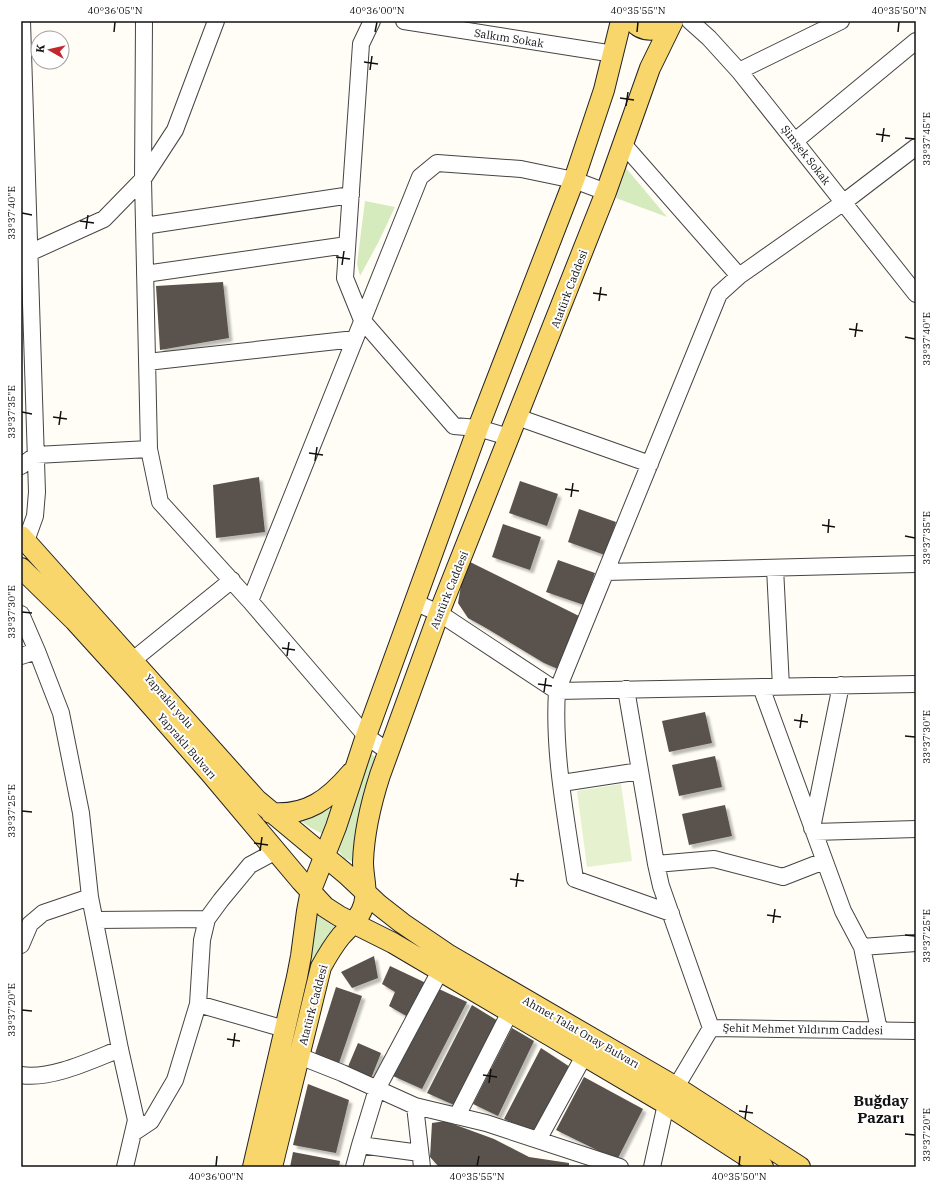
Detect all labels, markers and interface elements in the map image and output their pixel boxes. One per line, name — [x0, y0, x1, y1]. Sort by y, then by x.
text: 40°36'05"N — [88, 4, 143, 17]
text: 40°36'00"N — [350, 4, 405, 17]
text: 40°35'55"N — [611, 4, 666, 17]
text: 40°35'50"N — [872, 4, 927, 17]
street label: Salkım Sokak — [473, 26, 545, 50]
north arrow — [30, 30, 70, 70]
text: K — [33, 43, 48, 54]
text: 33°37'45"E — [920, 112, 933, 166]
street label: Şimşek Sokak — [778, 122, 834, 188]
text: 33°37'40"E — [5, 186, 18, 240]
street label: Atatürk Caddesi — [548, 247, 591, 330]
text: 33°37'40"E — [920, 312, 933, 366]
text: 33°37'35"E — [5, 385, 18, 439]
text: 33°37'35"E — [920, 511, 933, 565]
street label: Atatürk Caddesi — [427, 548, 471, 631]
text: 33°37'30"E — [5, 585, 18, 639]
street label: Yapraklı yolu — [142, 671, 197, 731]
street label: Yapraklı Bulvarı — [154, 710, 220, 782]
text: 33°37'30"E — [920, 710, 933, 764]
text: 33°37'25"E — [5, 784, 18, 838]
text: 33°37'25"E — [920, 909, 933, 963]
street label: Atatürk Caddesi — [296, 963, 331, 1047]
text: 33°37'20"E — [5, 983, 18, 1037]
street label: Ahmet Talat Onay Bulvarı — [520, 993, 642, 1071]
street label: Şehit Mehmet Yıldırım Caddesi — [723, 1021, 884, 1037]
district label: Buğday Pazarı — [853, 1091, 909, 1127]
text: 33°37'20"E — [920, 1108, 933, 1162]
text: 40°36'00"N — [189, 1170, 244, 1183]
text: 40°35'55"N — [450, 1170, 505, 1183]
text: 40°35'50"N — [712, 1170, 767, 1183]

